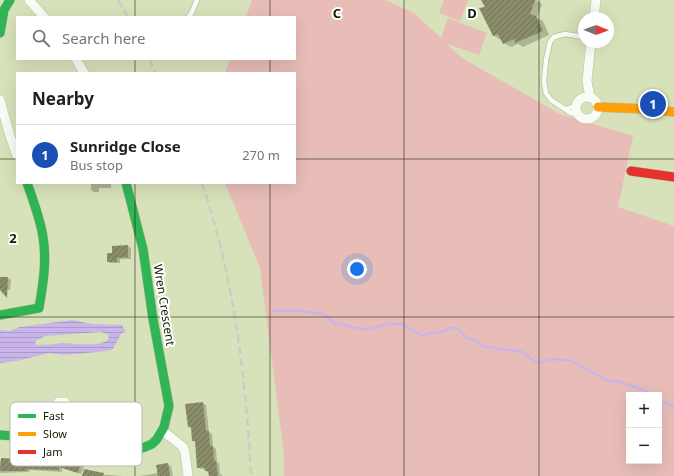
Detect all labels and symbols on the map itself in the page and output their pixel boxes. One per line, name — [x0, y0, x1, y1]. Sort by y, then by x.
text: C — [333, 4, 341, 22]
text: D — [467, 4, 477, 22]
north arrow — [578, 12, 614, 48]
pin: 1 — [640, 89, 666, 119]
text: 2 — [9, 229, 17, 247]
your location — [347, 259, 367, 279]
street label: Wren Crescent — [150, 263, 179, 347]
legend — [10, 402, 142, 466]
text: Fast — [43, 408, 64, 423]
text: Slow — [43, 426, 67, 441]
text: Jam — [42, 444, 62, 459]

